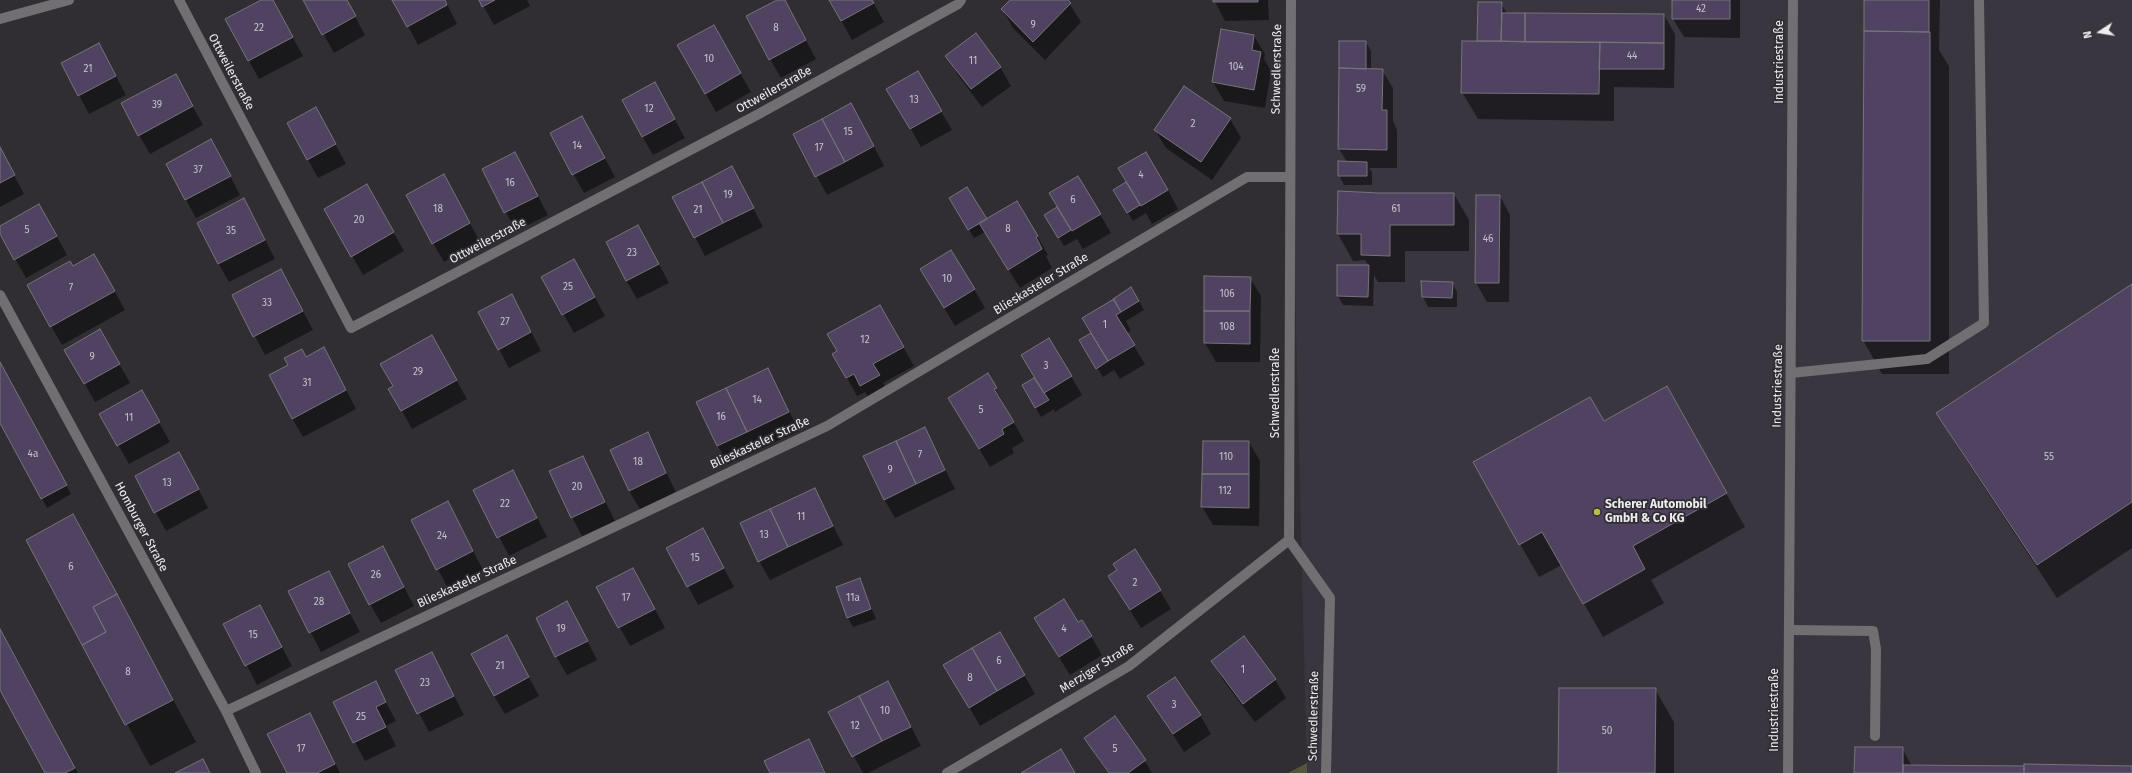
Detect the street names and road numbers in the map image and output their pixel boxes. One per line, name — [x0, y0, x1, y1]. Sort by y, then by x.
street label: Industriestraße — [1773, 20, 1787, 104]
street label: Schwedlerstraße — [1269, 24, 1285, 114]
street label: Ottweilerstraße — [205, 31, 257, 113]
street label: Ottweilerstraße — [734, 63, 814, 117]
street label: Ottweilerstraße — [447, 215, 529, 267]
street label: Blieskasteler Straße — [991, 250, 1091, 318]
street label: Industriestraße — [1770, 344, 1786, 428]
street label: Schwedlerstraße — [1269, 348, 1283, 438]
street label: Blieskasteler Straße — [708, 414, 812, 472]
street label: Homburger Straße — [111, 480, 171, 574]
street label: Blieskasteler Straße — [415, 553, 519, 611]
street label: Merziger Straße — [1057, 639, 1137, 697]
street label: Industriestraße — [1768, 668, 1782, 752]
street label: Schwedlerstraße — [1306, 671, 1322, 761]

